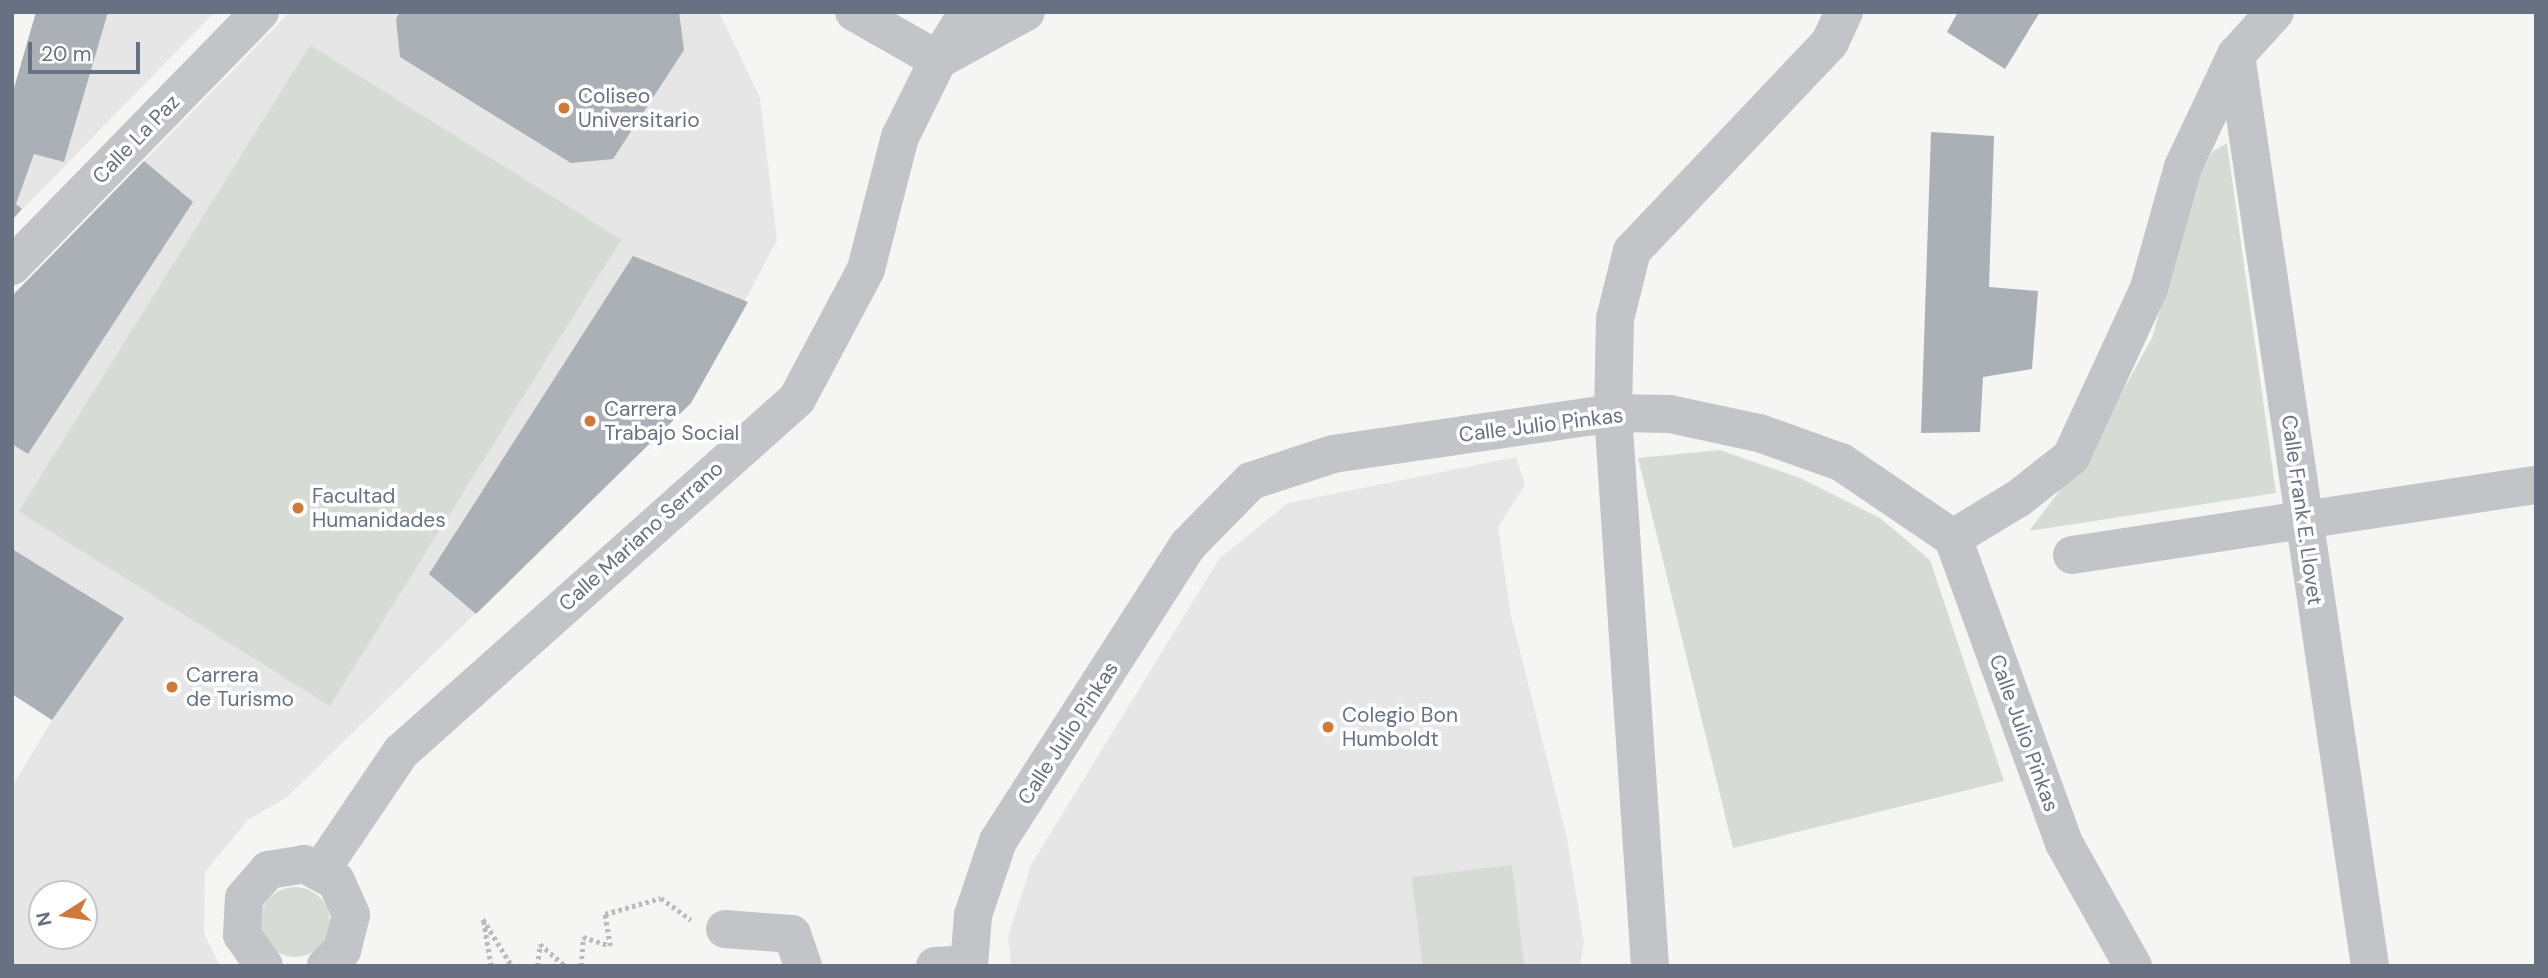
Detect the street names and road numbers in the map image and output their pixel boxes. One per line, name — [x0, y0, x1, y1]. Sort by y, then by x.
street label: Calle La Paz — [87, 89, 185, 189]
street label: Calle Julio Pinkas — [1457, 402, 1625, 448]
street label: Calle Frank E. Llovet — [2276, 413, 2328, 607]
street label: Calle Mariano Serrano — [554, 456, 728, 616]
street label: Calle Julio Pinkas — [1984, 651, 2064, 815]
street label: Calle Julio Pinkas — [1012, 657, 1124, 809]

